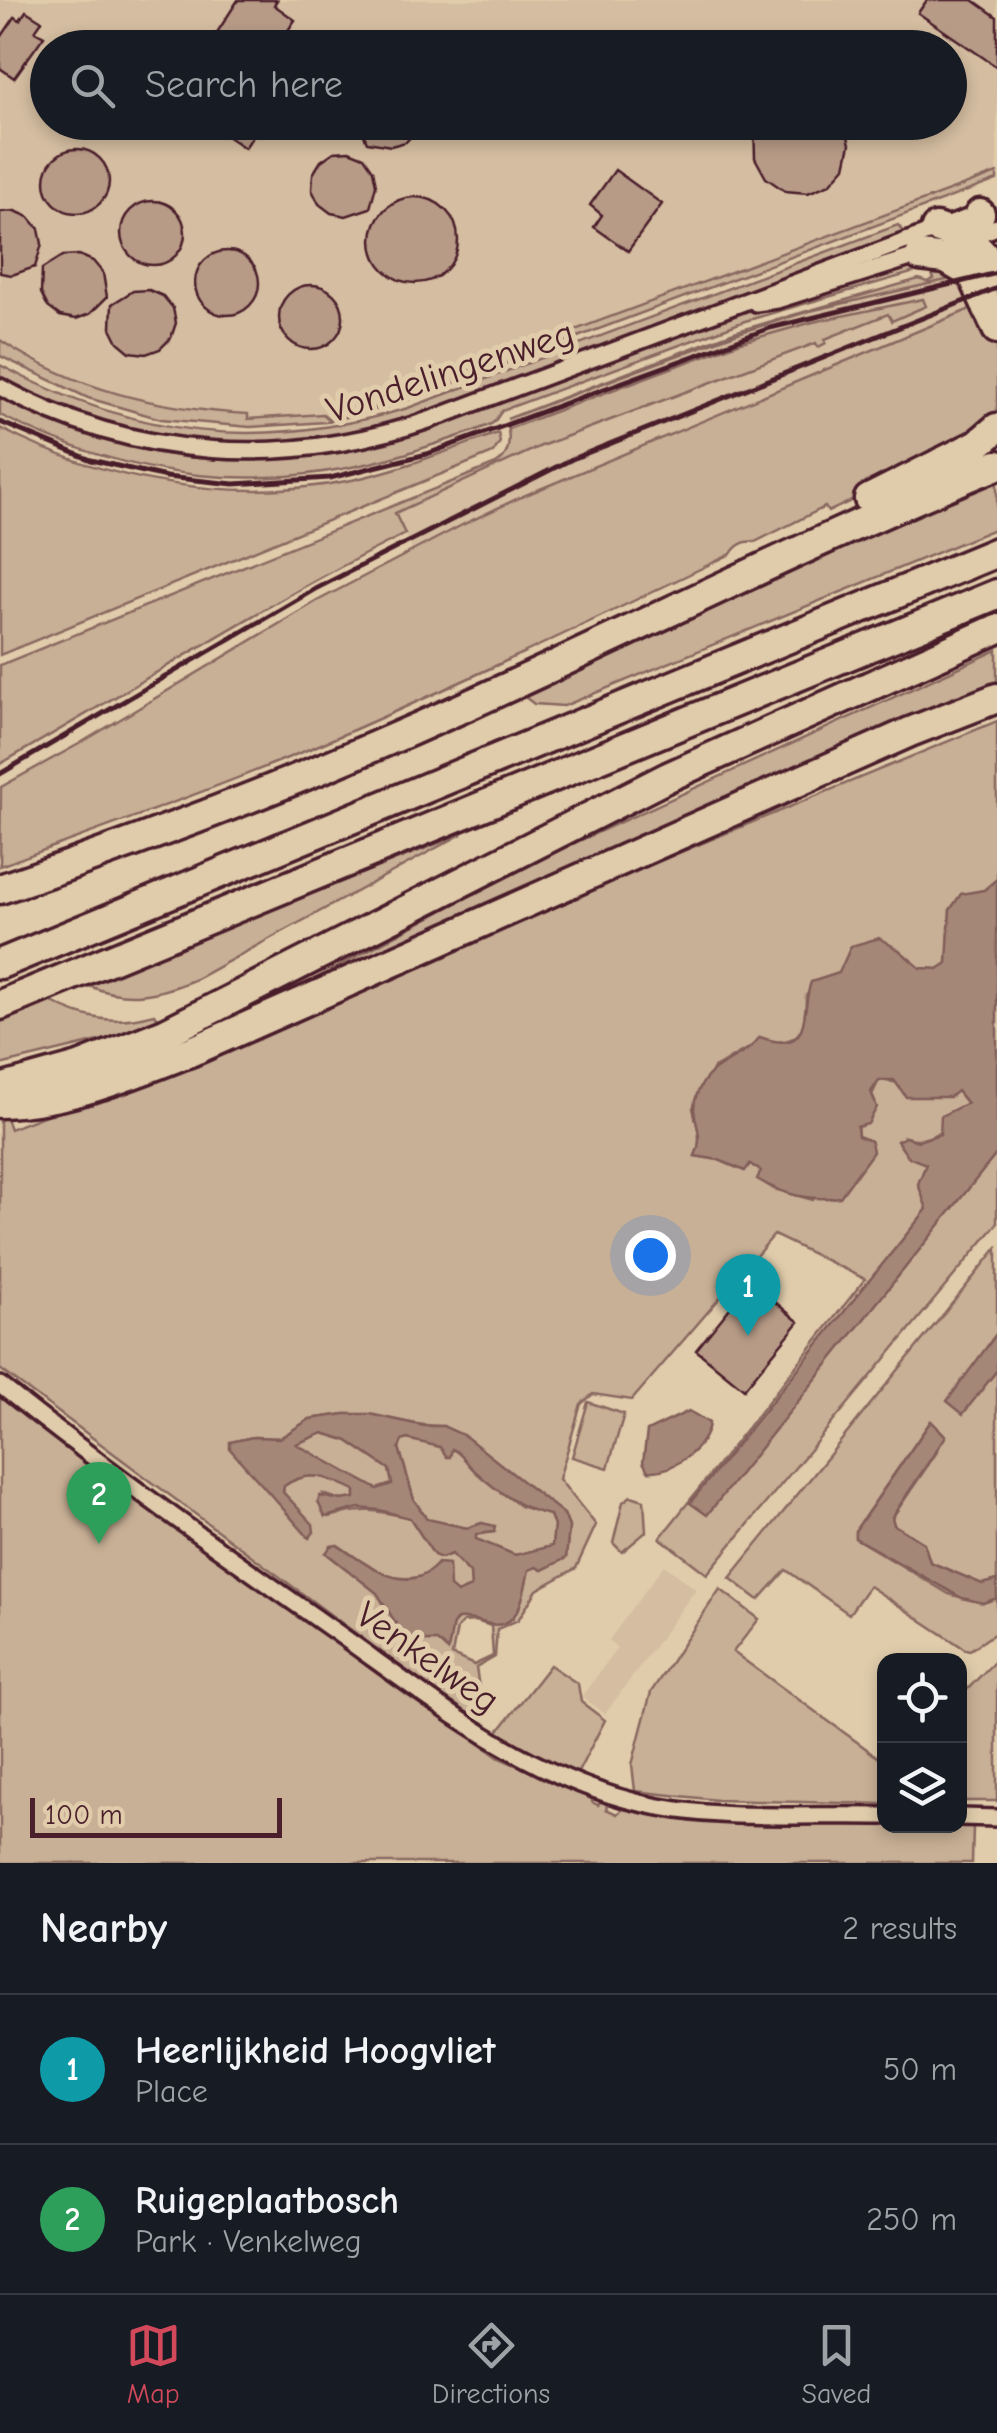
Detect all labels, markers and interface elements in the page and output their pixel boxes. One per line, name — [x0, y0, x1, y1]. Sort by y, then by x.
search box — [30, 30, 967, 140]
icon: search — [65, 58, 120, 113]
text: Search here — [145, 63, 343, 107]
street label: Vondelingenweg — [321, 311, 580, 433]
your location — [625, 1230, 676, 1281]
pin: 1 — [716, 1254, 780, 1336]
pin: 2 — [66, 1462, 132, 1544]
street label: Venkelweg — [348, 1593, 507, 1723]
map controls — [877, 1653, 967, 1833]
button: locate — [877, 1653, 967, 1743]
button: layers — [877, 1743, 967, 1833]
scale bar — [30, 1793, 282, 1838]
text: 100 m — [45, 1799, 123, 1831]
text: Nearby — [40, 1904, 167, 1953]
text: 2 results — [842, 1910, 957, 1947]
text: Heerlijkheid Hoogvliet — [135, 2029, 495, 2073]
text: 1 — [66, 2051, 79, 2088]
text: 50 m — [883, 2051, 957, 2088]
text: Place — [135, 2073, 208, 2110]
text: Ruigeplaatbosch — [135, 2179, 399, 2223]
text: 2 — [65, 2201, 80, 2238]
text: 250 m — [866, 2201, 957, 2238]
text: Park · Venkelweg — [135, 2223, 362, 2260]
tab: Map — [126, 2318, 181, 2410]
tab: Directions — [432, 2318, 550, 2410]
tab: Saved — [801, 2318, 871, 2410]

